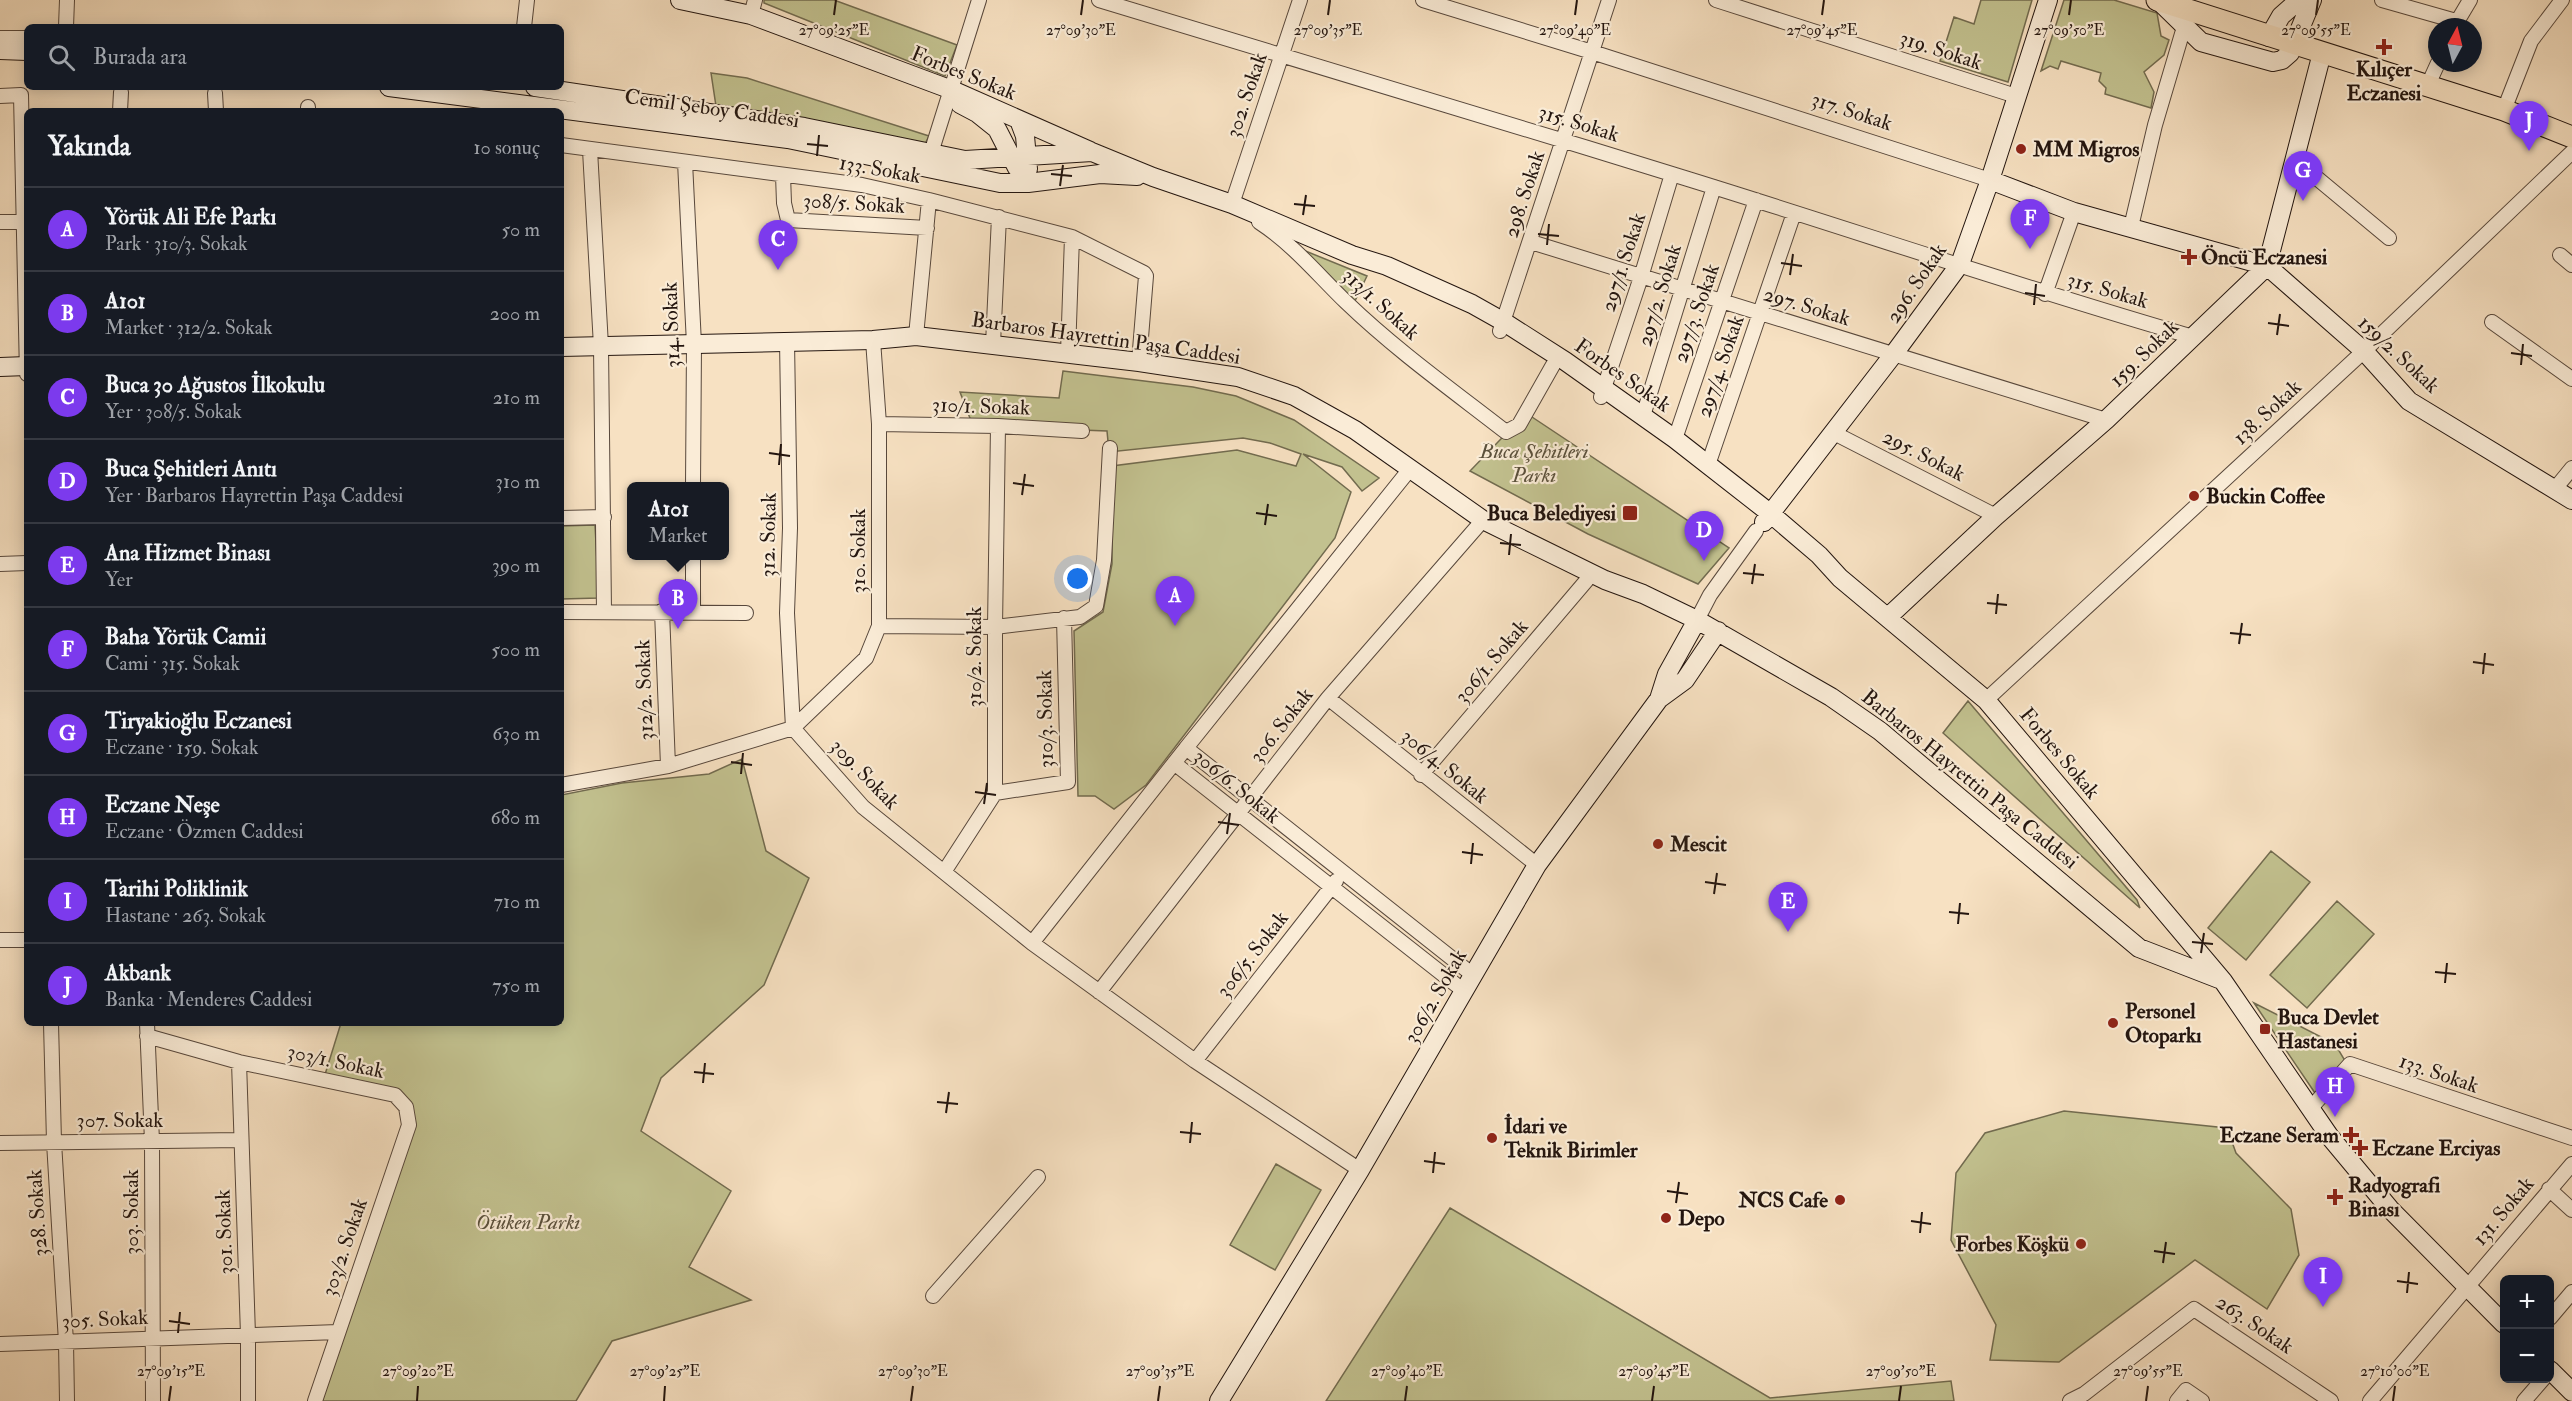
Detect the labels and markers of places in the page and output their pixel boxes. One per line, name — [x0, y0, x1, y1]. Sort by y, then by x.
marker: Kılıçer Eczanesi — [2377, 40, 2391, 54]
place label: Kılıçer Eczanesi — [2347, 56, 2422, 107]
pin: J — [2510, 102, 2548, 151]
place label: MM Migros — [2032, 136, 2139, 163]
marker: MM Migros — [2014, 142, 2028, 156]
pin: G — [2284, 152, 2322, 201]
pin: F — [2010, 200, 2050, 249]
pin: C — [758, 220, 798, 270]
place label: Öncü Eczanesi — [2201, 244, 2328, 271]
marker: Öncü Eczanesi — [2182, 250, 2196, 264]
place label: Buckin Coffee — [2206, 483, 2325, 510]
marker: Buckin Coffee — [2187, 489, 2201, 503]
place label: Buca Belediyesi — [1487, 500, 1616, 527]
marker: Buca Belediyesi — [1621, 504, 1639, 522]
pin: D — [1684, 512, 1724, 561]
pin: A — [1156, 576, 1194, 626]
pin: B — [658, 580, 698, 629]
place label: Mescit — [1669, 831, 1727, 858]
marker: Mescit — [1651, 837, 1665, 851]
pin: E — [1768, 882, 1808, 932]
place label: Personel Otoparkı — [2125, 998, 2202, 1049]
place label: Buca Devlet Hastanesi — [2277, 1004, 2379, 1055]
marker: Personel Otoparkı — [2106, 1016, 2120, 1030]
marker: Buca Devlet Hastanesi — [2258, 1022, 2272, 1036]
pin: H — [2316, 1068, 2354, 1117]
place label: İdari ve Teknik Birimler — [1503, 1113, 1639, 1164]
place label: Eczane Seram — [2219, 1122, 2340, 1149]
marker: Eczane Seram — [2344, 1128, 2358, 1142]
marker: İdari ve Teknik Birimler — [1485, 1131, 1499, 1145]
place label: Eczane Erciyas — [2372, 1135, 2500, 1162]
marker: Eczane Erciyas — [2353, 1141, 2367, 1155]
place label: Radyografi Binası — [2348, 1172, 2441, 1223]
place label: NCS Cafe — [1738, 1187, 1828, 1214]
marker: Radyografi Binası — [2326, 1188, 2344, 1206]
marker: NCS Cafe — [1833, 1193, 1847, 1207]
place label: Depo — [1678, 1205, 1725, 1232]
marker: Depo — [1659, 1211, 1673, 1225]
place label: Forbes Köşkü — [1955, 1231, 2069, 1258]
marker: Forbes Köşkü — [2074, 1237, 2088, 1251]
pin: I — [2304, 1258, 2342, 1307]

